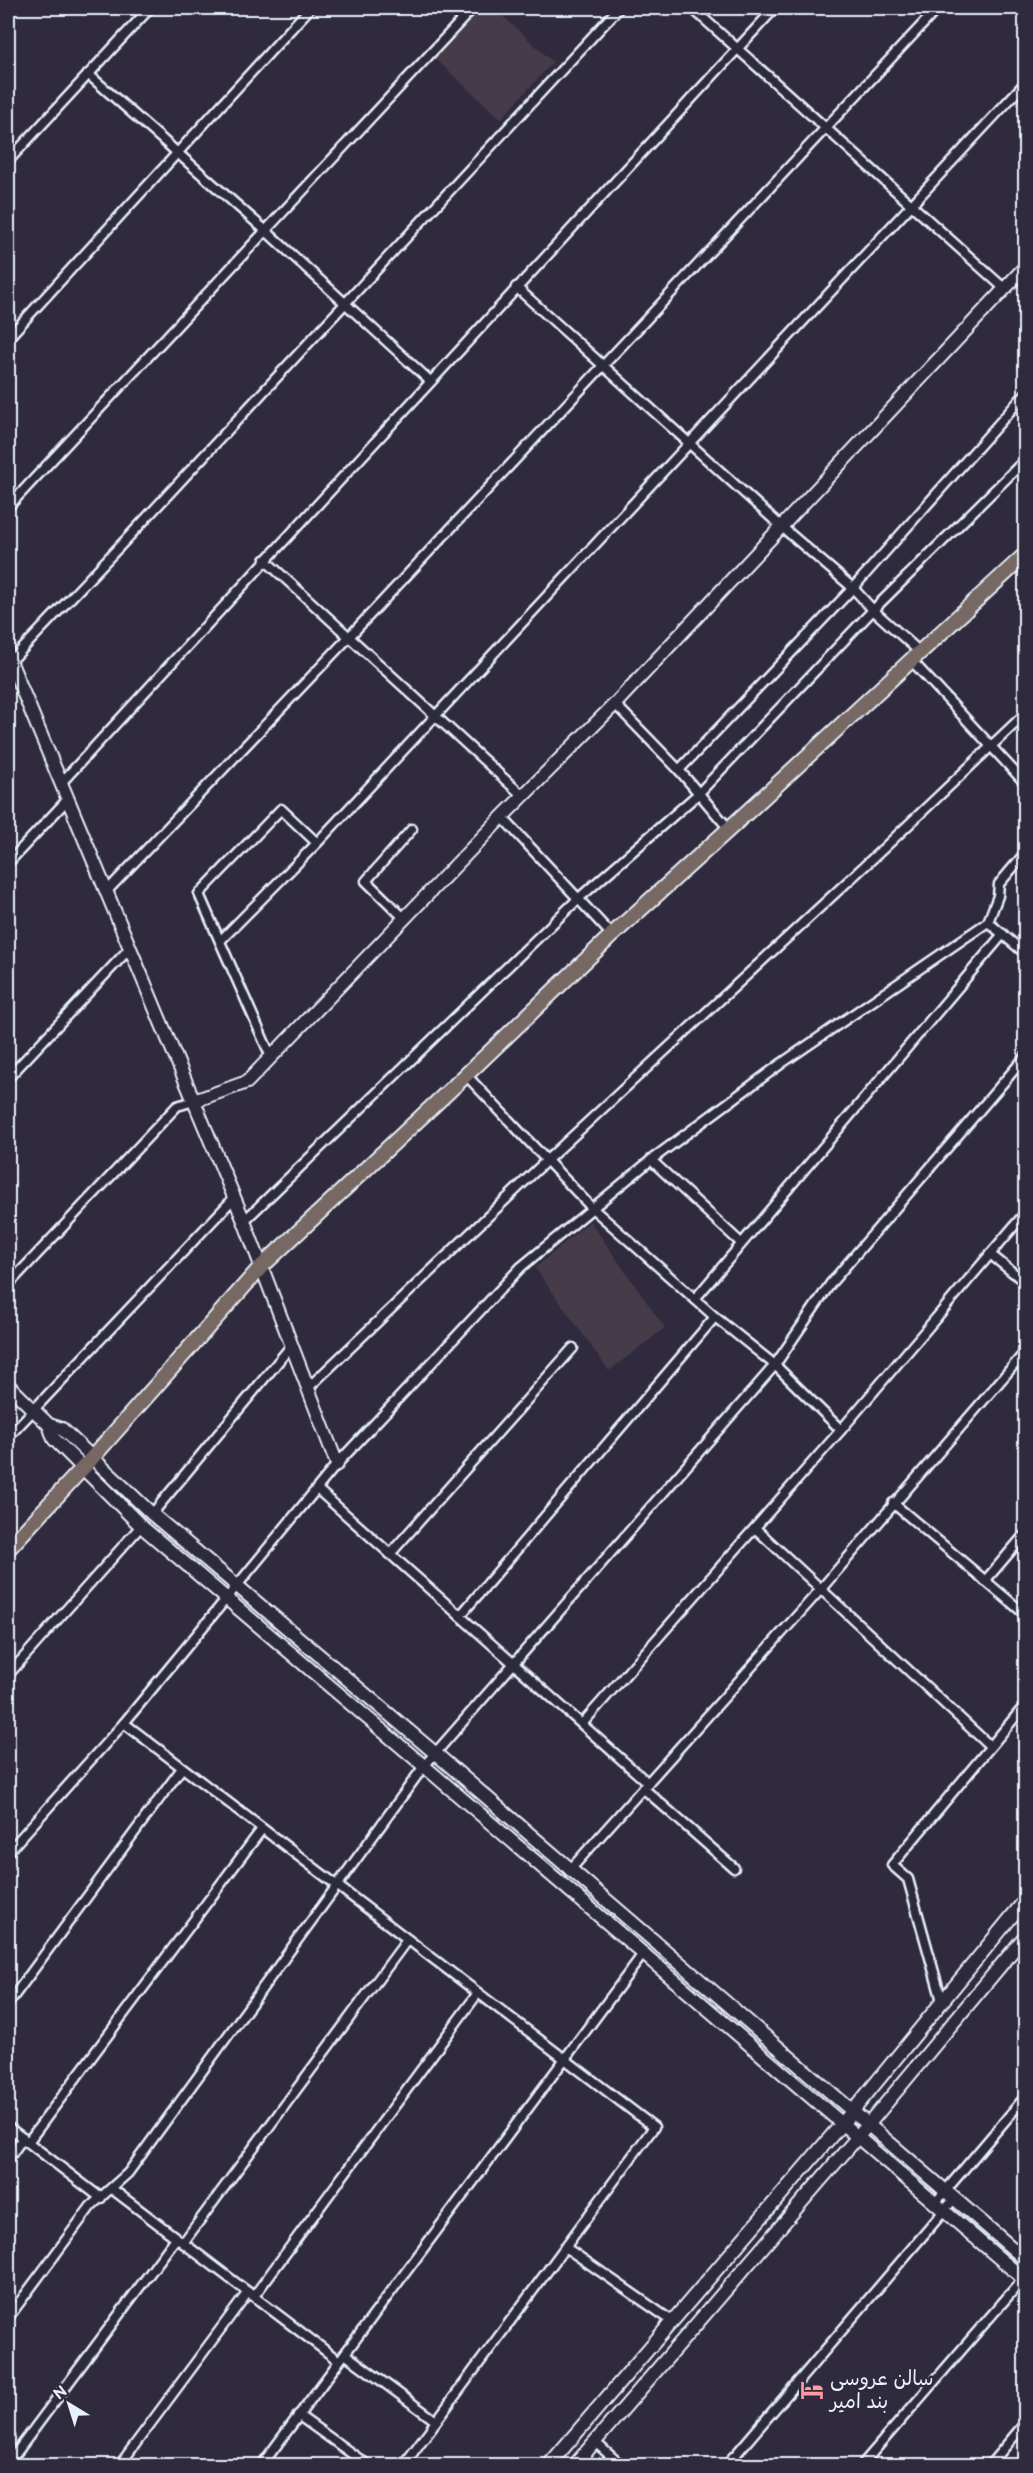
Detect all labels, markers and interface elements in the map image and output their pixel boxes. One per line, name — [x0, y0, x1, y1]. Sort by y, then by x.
place label: سالن عروسی بند امیر — [828, 2367, 934, 2414]
north arrow — [39, 2374, 99, 2434]
hotel icon: سالن عروسی بند امیر — [799, 2377, 825, 2403]
text: N — [50, 2382, 71, 2405]

